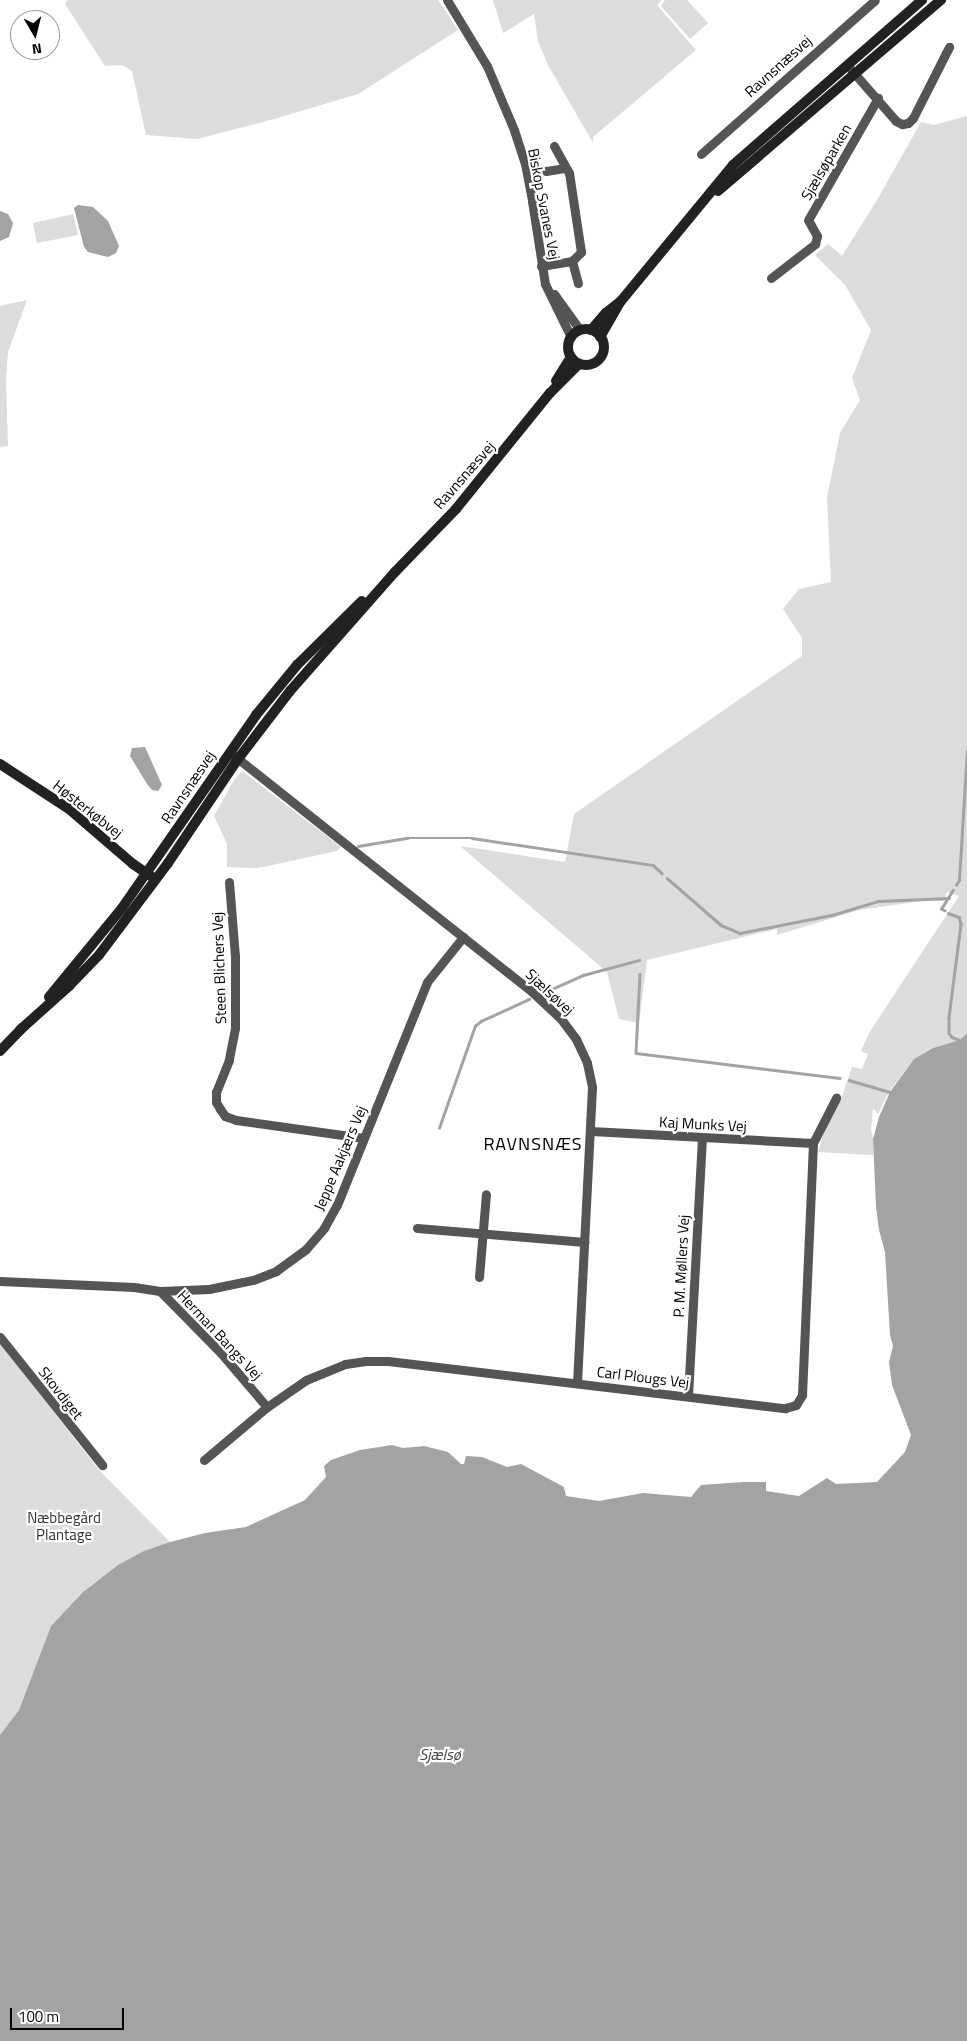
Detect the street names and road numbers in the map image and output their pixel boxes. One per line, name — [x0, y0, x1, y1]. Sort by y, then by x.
street label: Ravnsnæsvej — [741, 31, 815, 101]
street label: Sjælsøparken — [797, 121, 855, 203]
street label: Biskop Svanes Vej — [524, 147, 564, 261]
street label: Ravnsnæsvej — [430, 437, 498, 513]
street label: Ravnsnæsvej — [157, 747, 219, 827]
street label: Høsterkøbvej — [50, 776, 126, 842]
street label: Steen Blichers Vej — [208, 911, 230, 1025]
street label: Sjælsøvej — [522, 965, 578, 1019]
street label: Jeppe Aakjærs Vej — [310, 1103, 370, 1213]
street label: Kaj Munks Vej — [659, 1113, 747, 1135]
street label: P. M. Møllers Vej — [669, 1214, 693, 1318]
street label: Herman Bangs Vej — [174, 1286, 266, 1384]
street label: Carl Plougs Vej — [596, 1362, 690, 1392]
street label: Skovdiget — [35, 1363, 87, 1423]

